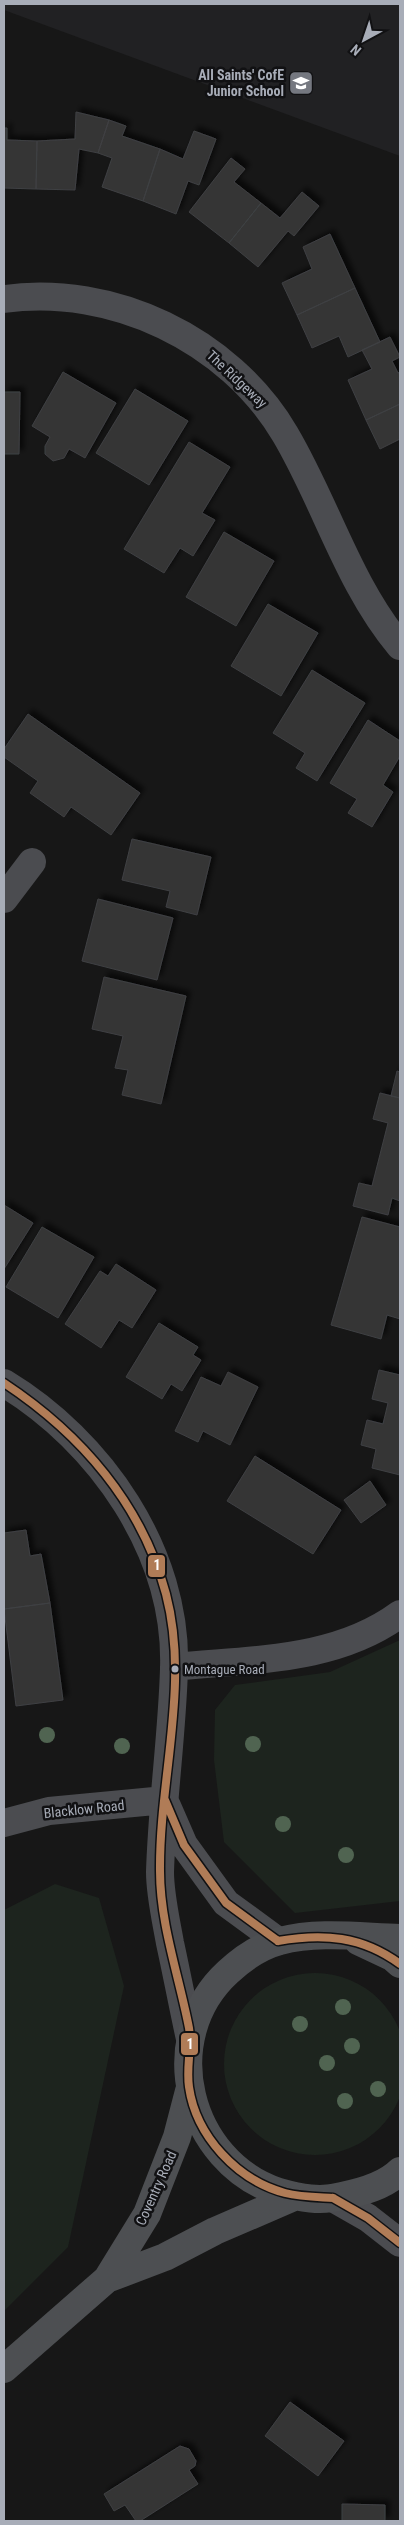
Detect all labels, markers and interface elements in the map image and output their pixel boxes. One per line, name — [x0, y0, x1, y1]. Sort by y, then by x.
north arrow — [339, 15, 389, 65]
text: N — [347, 41, 364, 59]
place label: All Saints' CofE Junior School — [198, 67, 284, 99]
school or university icon: All Saints' CofE Junior School — [288, 70, 314, 96]
street label: The Ridgeway — [204, 347, 271, 411]
line badge: 1 — [147, 1554, 166, 1578]
text: 1 — [153, 1557, 161, 1573]
place label: Montague Road — [184, 1662, 265, 1677]
marker: Montague Road — [170, 1664, 180, 1674]
street label: Blacklow Road — [43, 1797, 125, 1821]
line badge: 1 — [180, 2032, 199, 2056]
text: 1 — [186, 2036, 194, 2052]
street label: Coventry Road — [132, 2148, 180, 2228]

